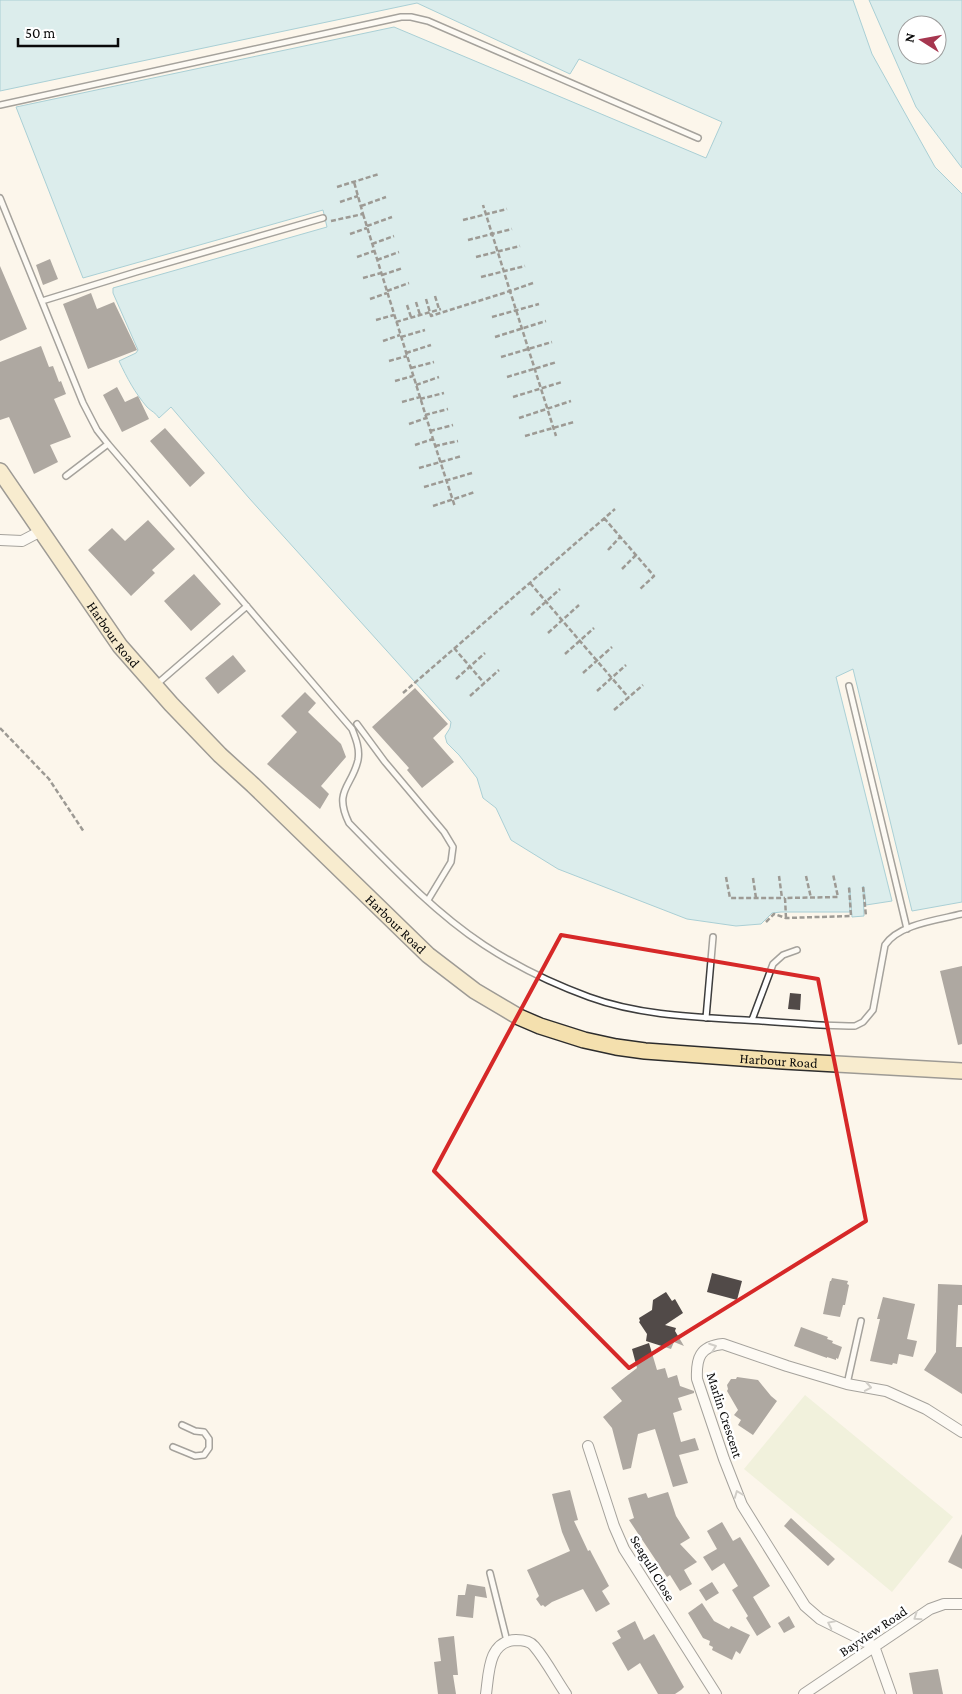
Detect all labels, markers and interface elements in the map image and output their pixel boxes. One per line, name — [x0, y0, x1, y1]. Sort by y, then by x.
scale bar — [18, 15, 118, 47]
north arrow — [897, 15, 947, 65]
text: 50 m — [25, 25, 55, 41]
text: N — [900, 31, 918, 44]
street label: Harbour Road — [84, 598, 144, 671]
street label: Harbour Road — [362, 891, 430, 957]
street label: Harbour Road — [739, 1050, 819, 1071]
one-way arrow — [708, 1343, 717, 1353]
street label: Marlin Crescent — [704, 1370, 746, 1460]
one-way arrow — [864, 1382, 872, 1392]
one-way arrow — [734, 1490, 744, 1499]
street label: Seagull Close — [627, 1532, 679, 1604]
street label: Bayview Road — [836, 1602, 910, 1660]
one-way arrow — [913, 1611, 923, 1620]
one-way arrow — [827, 1620, 836, 1630]

